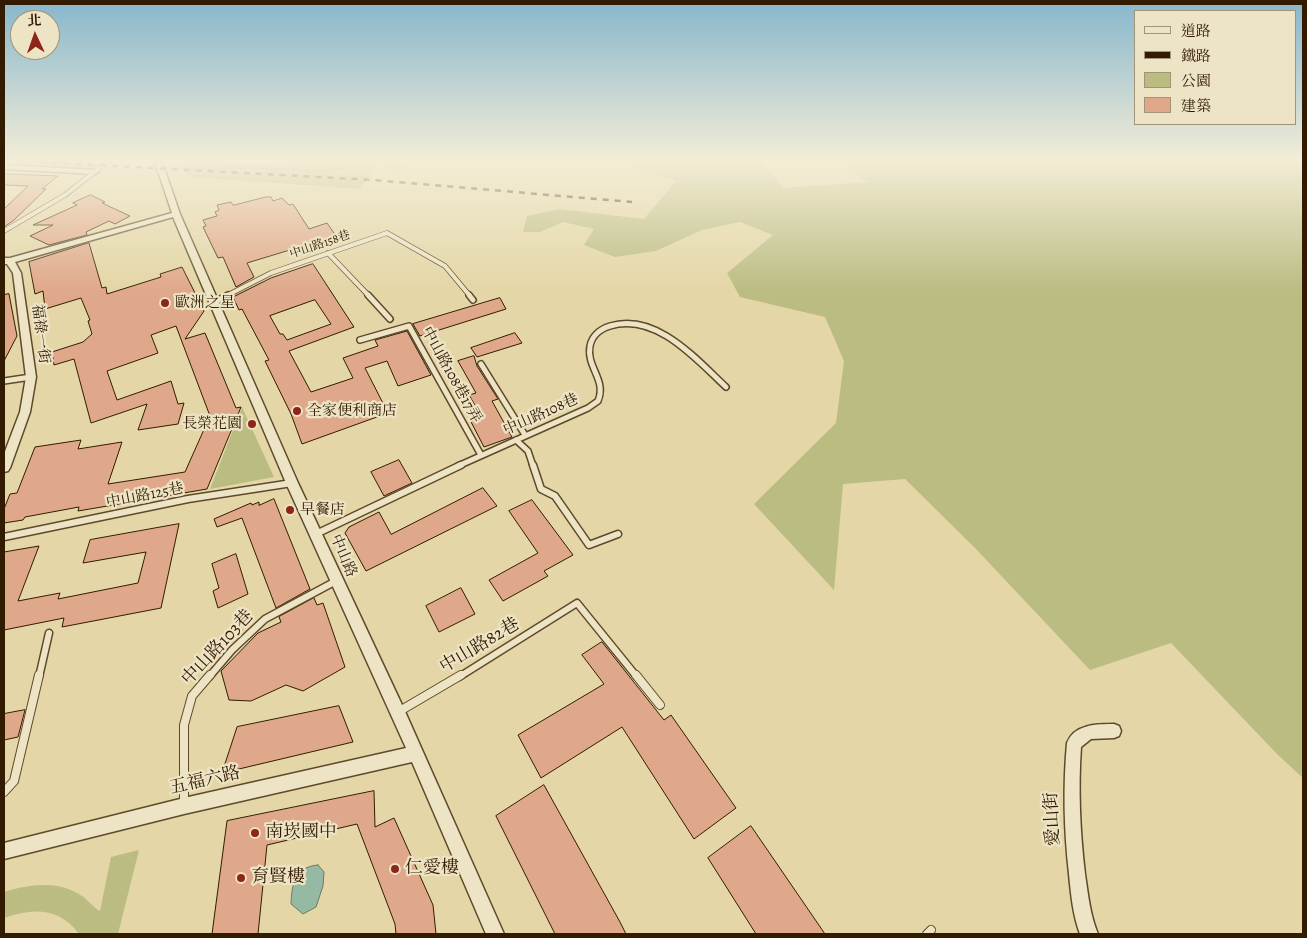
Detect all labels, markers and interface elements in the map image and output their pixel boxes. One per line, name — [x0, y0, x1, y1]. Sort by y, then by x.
north arrow — [10, 10, 60, 60]
legend — [1134, 10, 1297, 125]
text: 北 — [27, 11, 42, 30]
text: 道路 — [1181, 21, 1211, 41]
text: 鐵路 — [1181, 46, 1211, 66]
text: 公園 — [1181, 71, 1211, 91]
text: 建築 — [1181, 96, 1211, 116]
street label: 中山路158巷 — [288, 228, 352, 262]
place label: 歐洲之星 — [175, 294, 235, 312]
marker: 歐洲之星 — [159, 297, 171, 309]
street label: 福祿一街 — [27, 303, 53, 365]
street label: 中山路108巷17弄 — [417, 324, 485, 426]
street label: 中山路108巷 — [501, 390, 581, 440]
place label: 全家便利商店 — [307, 402, 397, 420]
marker: 全家便利商店 — [291, 405, 303, 417]
place label: 長榮花園 — [182, 415, 242, 433]
marker: 長榮花園 — [246, 418, 258, 430]
street label: 中山路125巷 — [105, 480, 185, 512]
place label: 早餐店 — [300, 501, 345, 519]
marker: 早餐店 — [284, 504, 296, 516]
street label: 中山路 — [326, 532, 360, 580]
street label: 中山路103巷 — [178, 606, 258, 690]
street label: 中山路82巷 — [436, 614, 524, 678]
street label: 五福六路 — [167, 762, 243, 800]
street label: 愛山街 — [1041, 791, 1065, 847]
place label: 南崁國中 — [265, 822, 337, 844]
marker: 南崁國中 — [249, 827, 261, 839]
place label: 仁愛樓 — [405, 858, 459, 880]
marker: 仁愛樓 — [389, 863, 401, 875]
place label: 育賢樓 — [251, 867, 305, 889]
marker: 育賢樓 — [235, 872, 247, 884]

